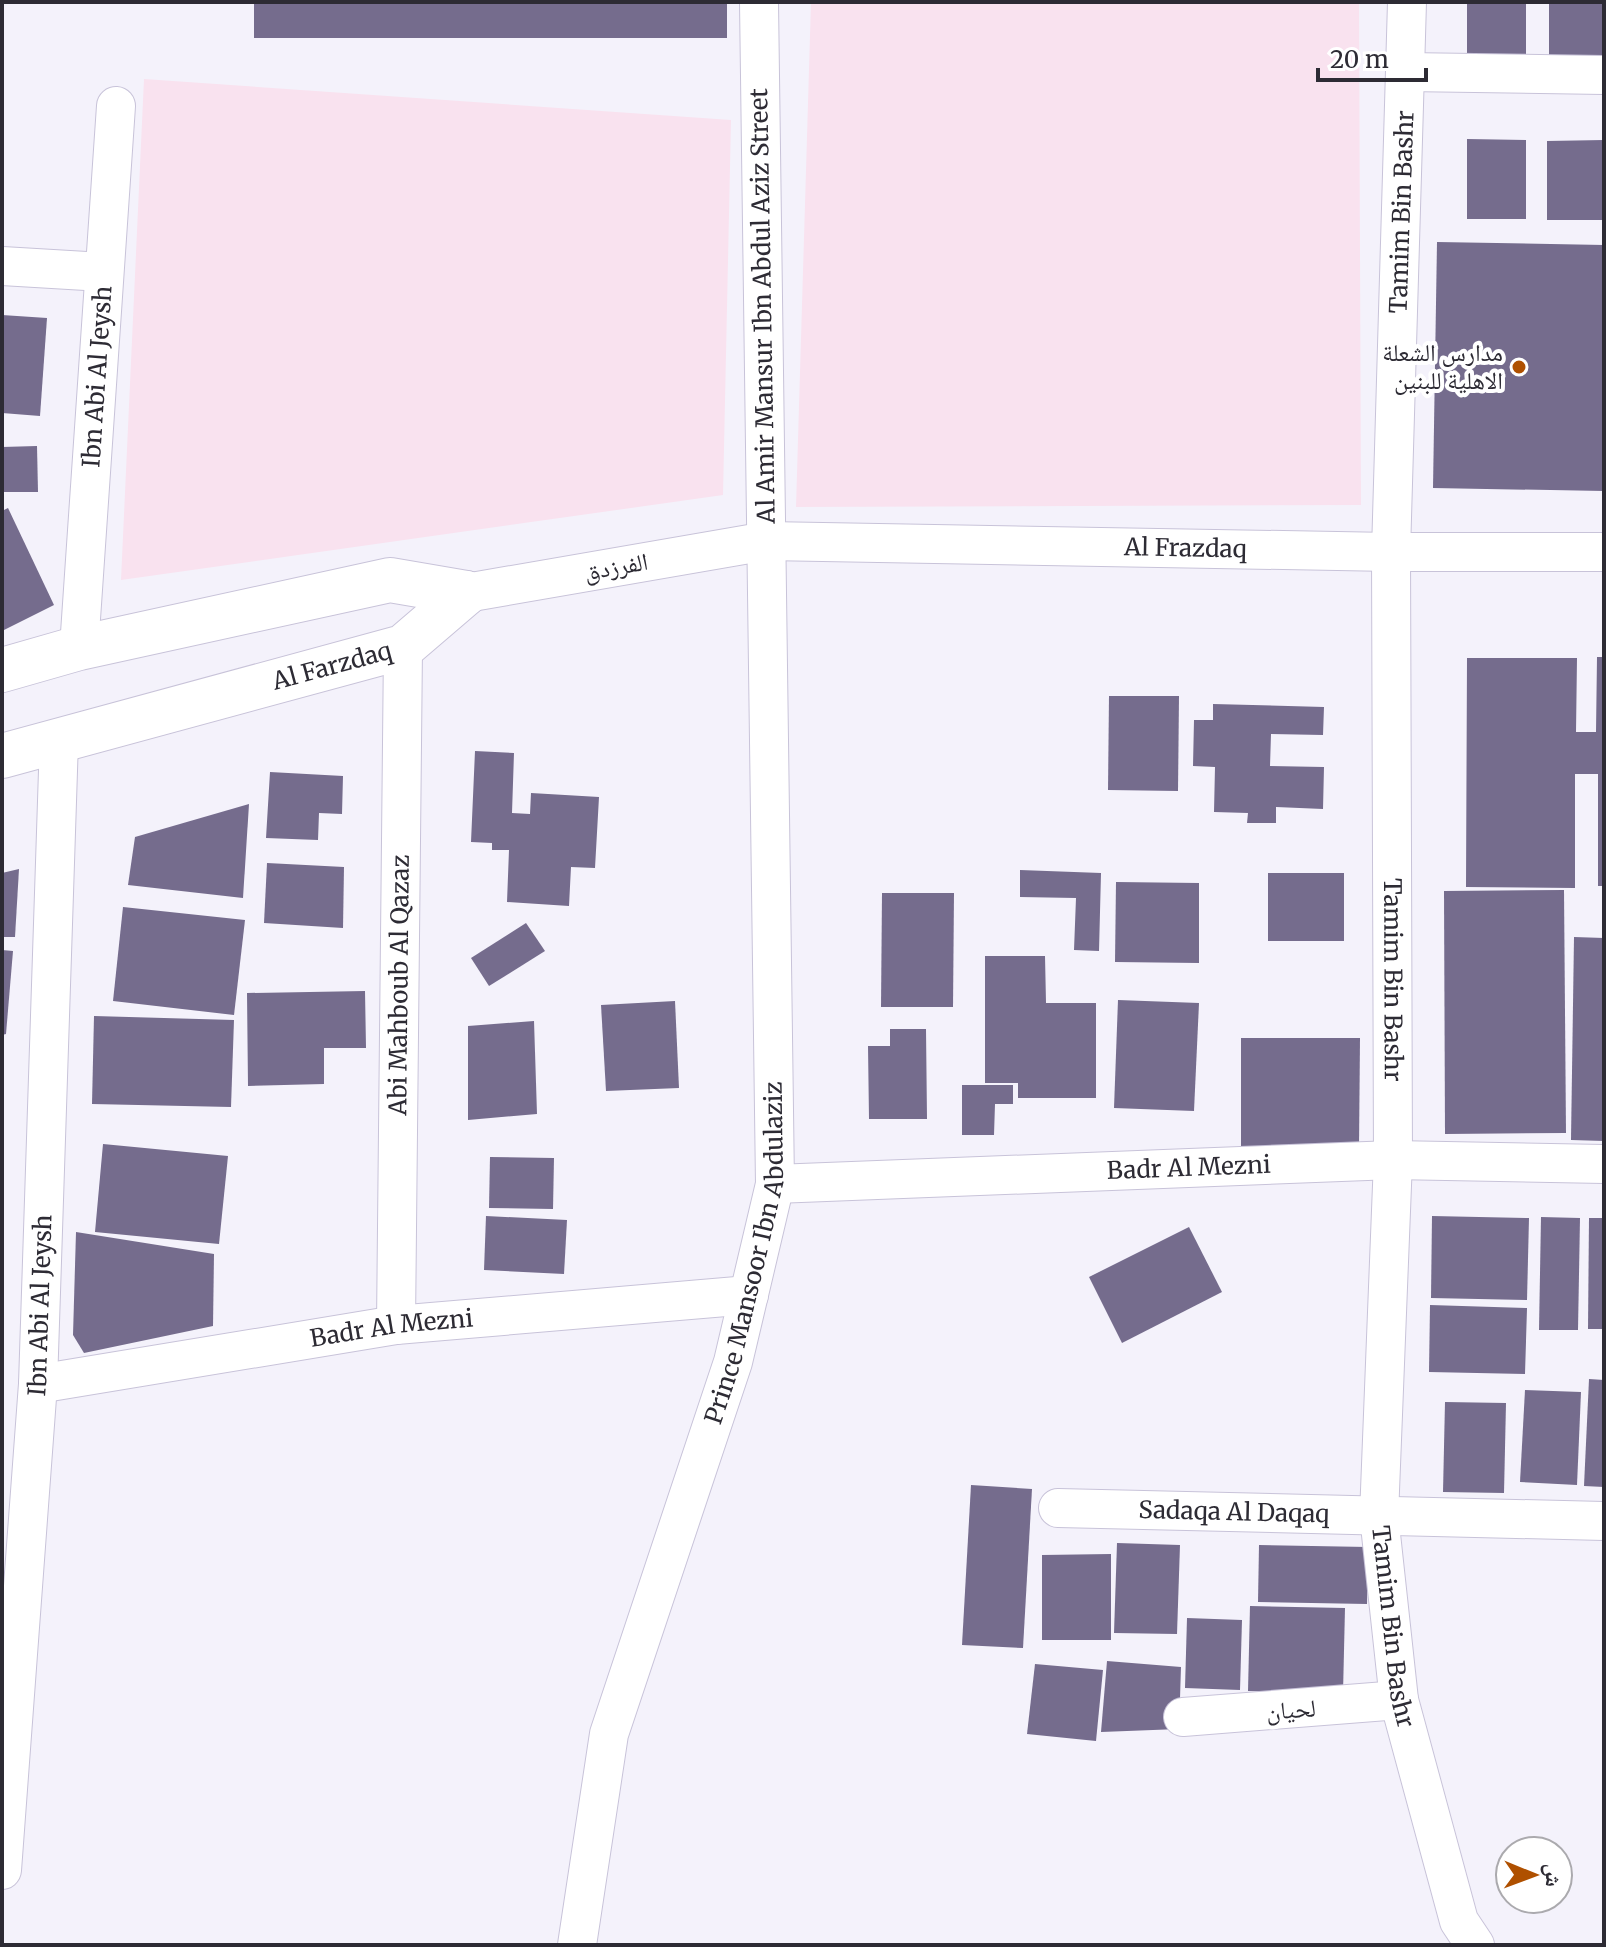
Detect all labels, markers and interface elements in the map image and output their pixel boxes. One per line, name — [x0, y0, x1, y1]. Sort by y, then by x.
scale bar — [1318, 32, 1426, 82]
text: 20 m — [1330, 44, 1389, 75]
street label: Al Amir Mansur Ibn Abdul Aziz Street — [743, 87, 782, 525]
street label: Tamim Bin Bashr — [1382, 110, 1421, 314]
street label: Ibn Abi Al Jeysh — [75, 285, 119, 468]
place label: مدارس الشعلة الاهلية للبنين — [1382, 337, 1503, 396]
marker: مدارس الشعلة الاهلية للبنين — [1510, 358, 1528, 376]
street label: Al Frazdaq — [1123, 531, 1248, 564]
street label: الفرزدق — [581, 546, 650, 587]
street label: Al Farzdaq — [268, 635, 396, 697]
street label: Abi Mahboub Al Qazaz — [382, 854, 416, 1117]
street label: Tamim Bin Bashr — [1377, 878, 1409, 1082]
street label: Prince Mansoor Ibn Abdulaziz — [697, 1081, 791, 1428]
street label: Badr Al Mezni — [1106, 1149, 1272, 1186]
street label: Ibn Abi Al Jeysh — [21, 1214, 59, 1397]
street label: Badr Al Mezni — [308, 1302, 474, 1354]
street label: Sadaqa Al Daqaq — [1138, 1494, 1331, 1529]
street label: Tamim Bin Bashr — [1365, 1524, 1422, 1731]
street label: لحيان — [1265, 1692, 1317, 1727]
north arrow — [1494, 1835, 1574, 1915]
text: ش — [1540, 1863, 1568, 1887]

